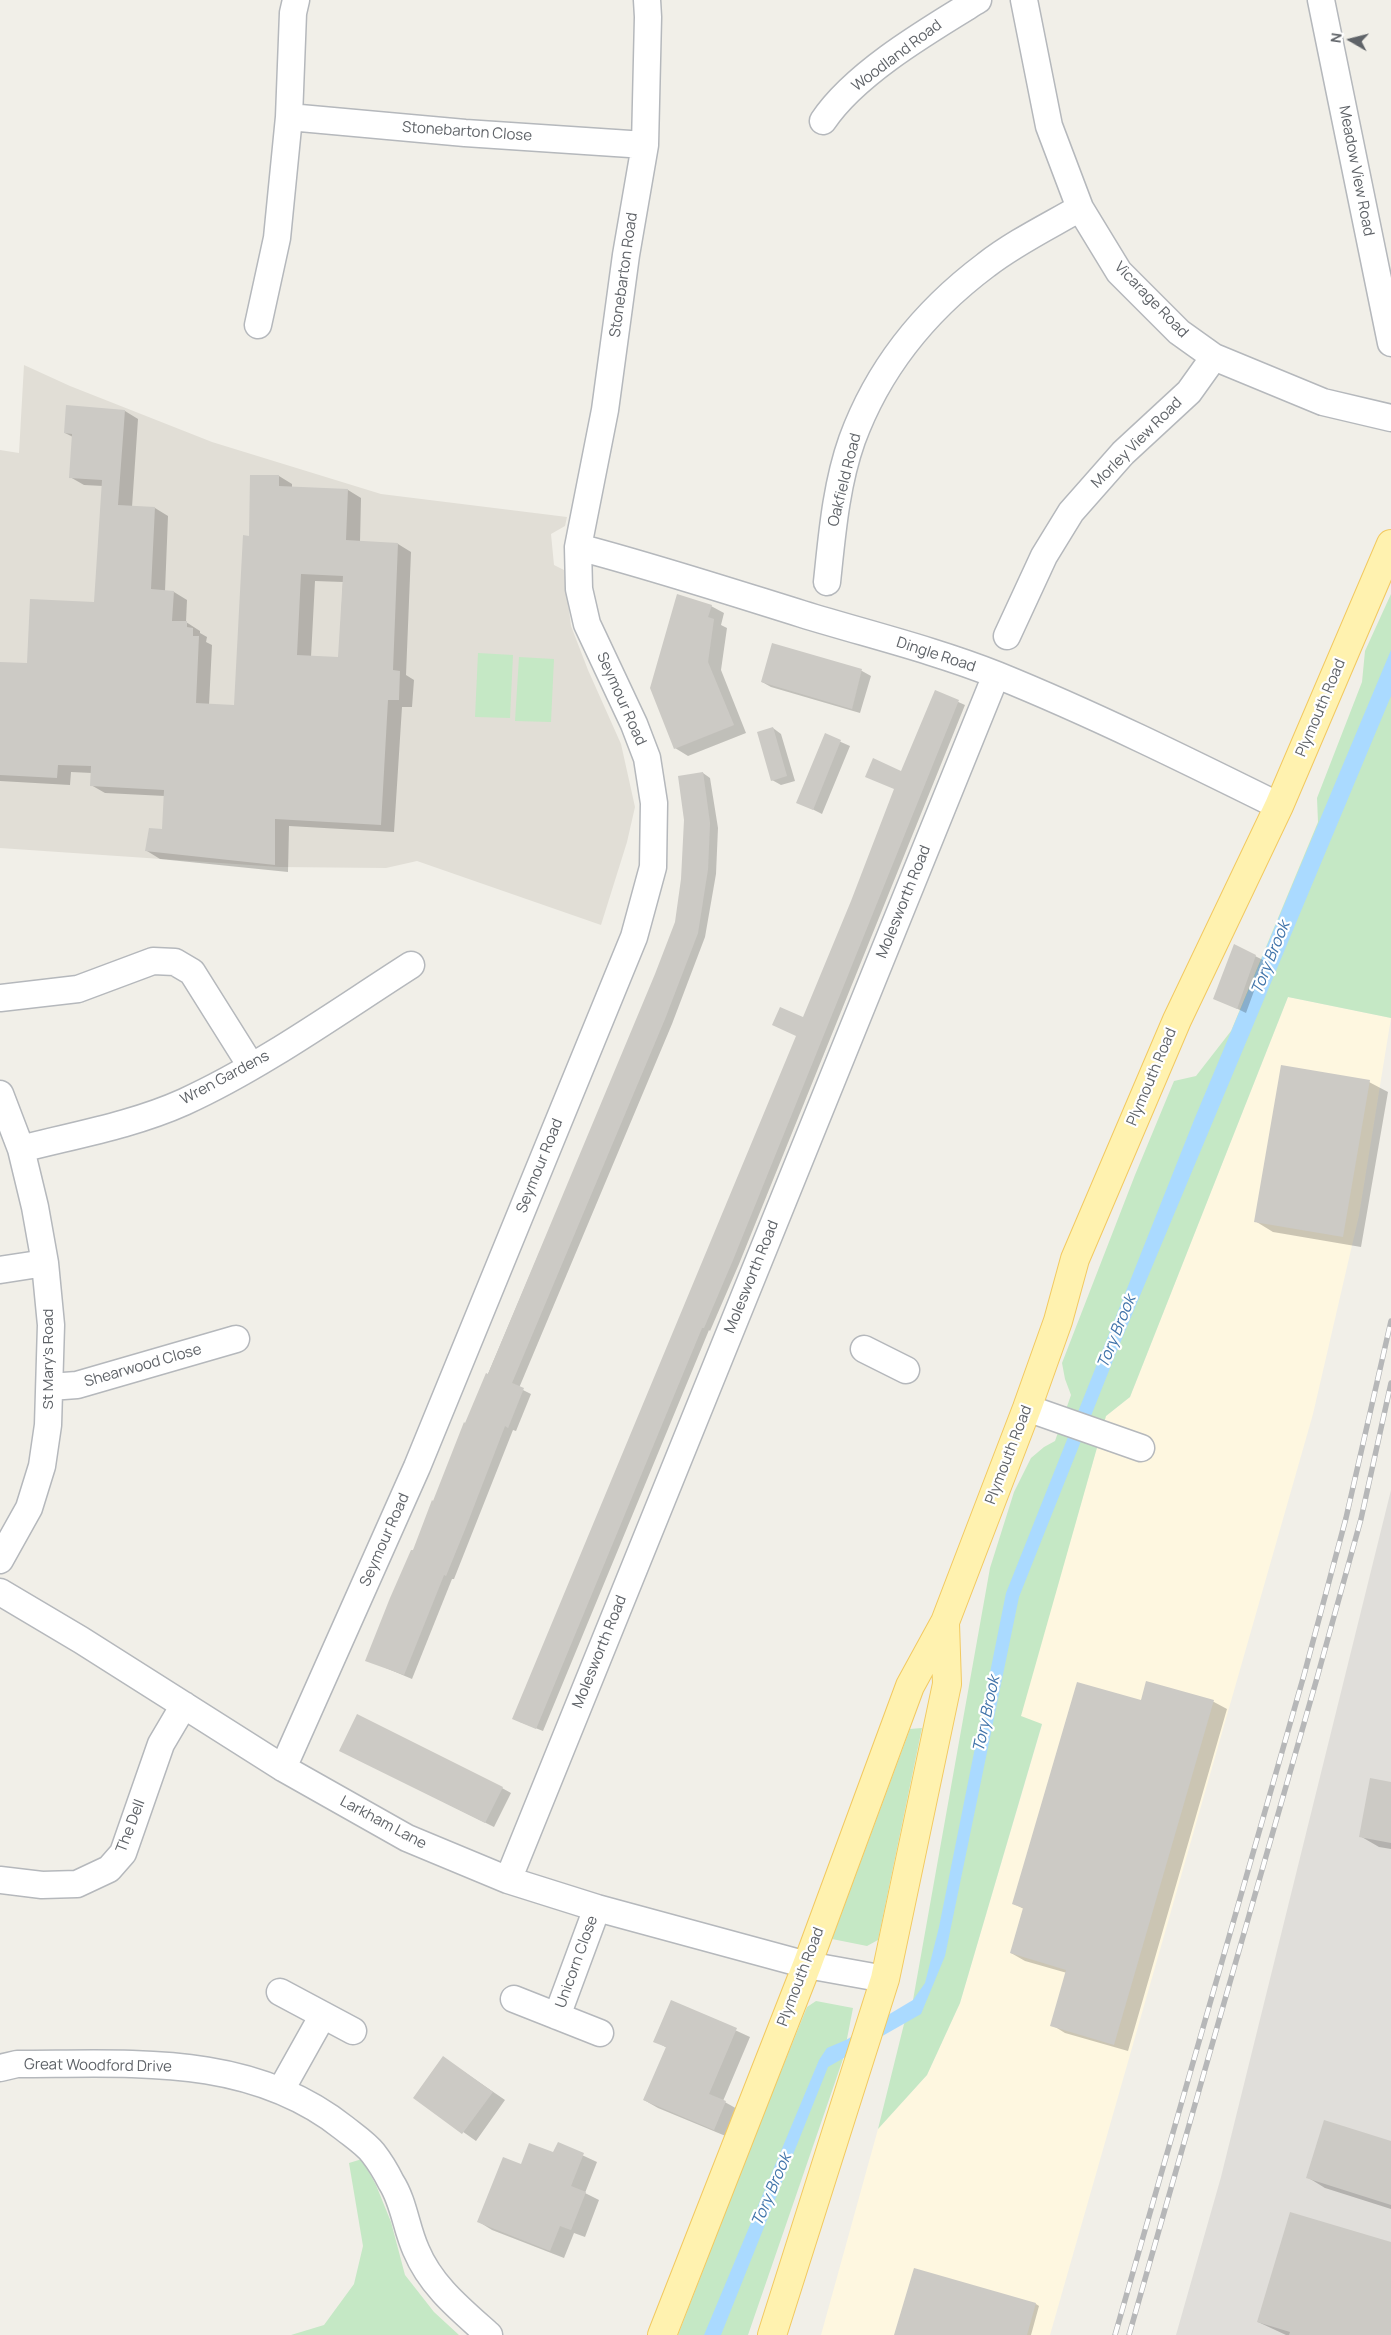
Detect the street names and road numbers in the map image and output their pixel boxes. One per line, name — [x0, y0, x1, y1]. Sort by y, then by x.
street label: Woodland Road — [848, 16, 946, 96]
street label: Meadow View Road — [1335, 104, 1377, 238]
street label: Stonebarton Close — [401, 118, 533, 146]
street label: Stonebarton Road — [606, 211, 642, 339]
street label: Vicarage Road — [1110, 258, 1192, 342]
street label: Morley View Road — [1088, 394, 1186, 492]
street label: Oakfield Road — [825, 432, 865, 528]
street label: Dingle Road — [894, 634, 978, 676]
street label: Seymour Road — [592, 650, 650, 748]
street label: Plymouth Road — [1292, 656, 1350, 760]
street label: Molesworth Road — [873, 843, 935, 961]
street label: Plymouth Road — [1123, 1025, 1181, 1129]
street label: Wren Gardens — [177, 1047, 273, 1109]
street label: Seymour Road — [513, 1116, 567, 1216]
street label: Molesworth Road — [721, 1218, 783, 1336]
street label: St Mary's Road — [40, 1309, 58, 1409]
street label: Shearwood Close — [82, 1341, 204, 1391]
street label: Plymouth Road — [982, 1403, 1036, 1507]
street label: Seymour Road — [356, 1491, 414, 1589]
street label: Molesworth Road — [569, 1593, 631, 1711]
street label: Larkham Lane — [337, 1793, 429, 1853]
street label: The Dell — [113, 1797, 149, 1855]
street label: Unicorn Close — [552, 1913, 602, 2011]
street label: Plymouth Road — [774, 1925, 828, 2029]
street label: Great Woodford Drive — [24, 2056, 172, 2076]

